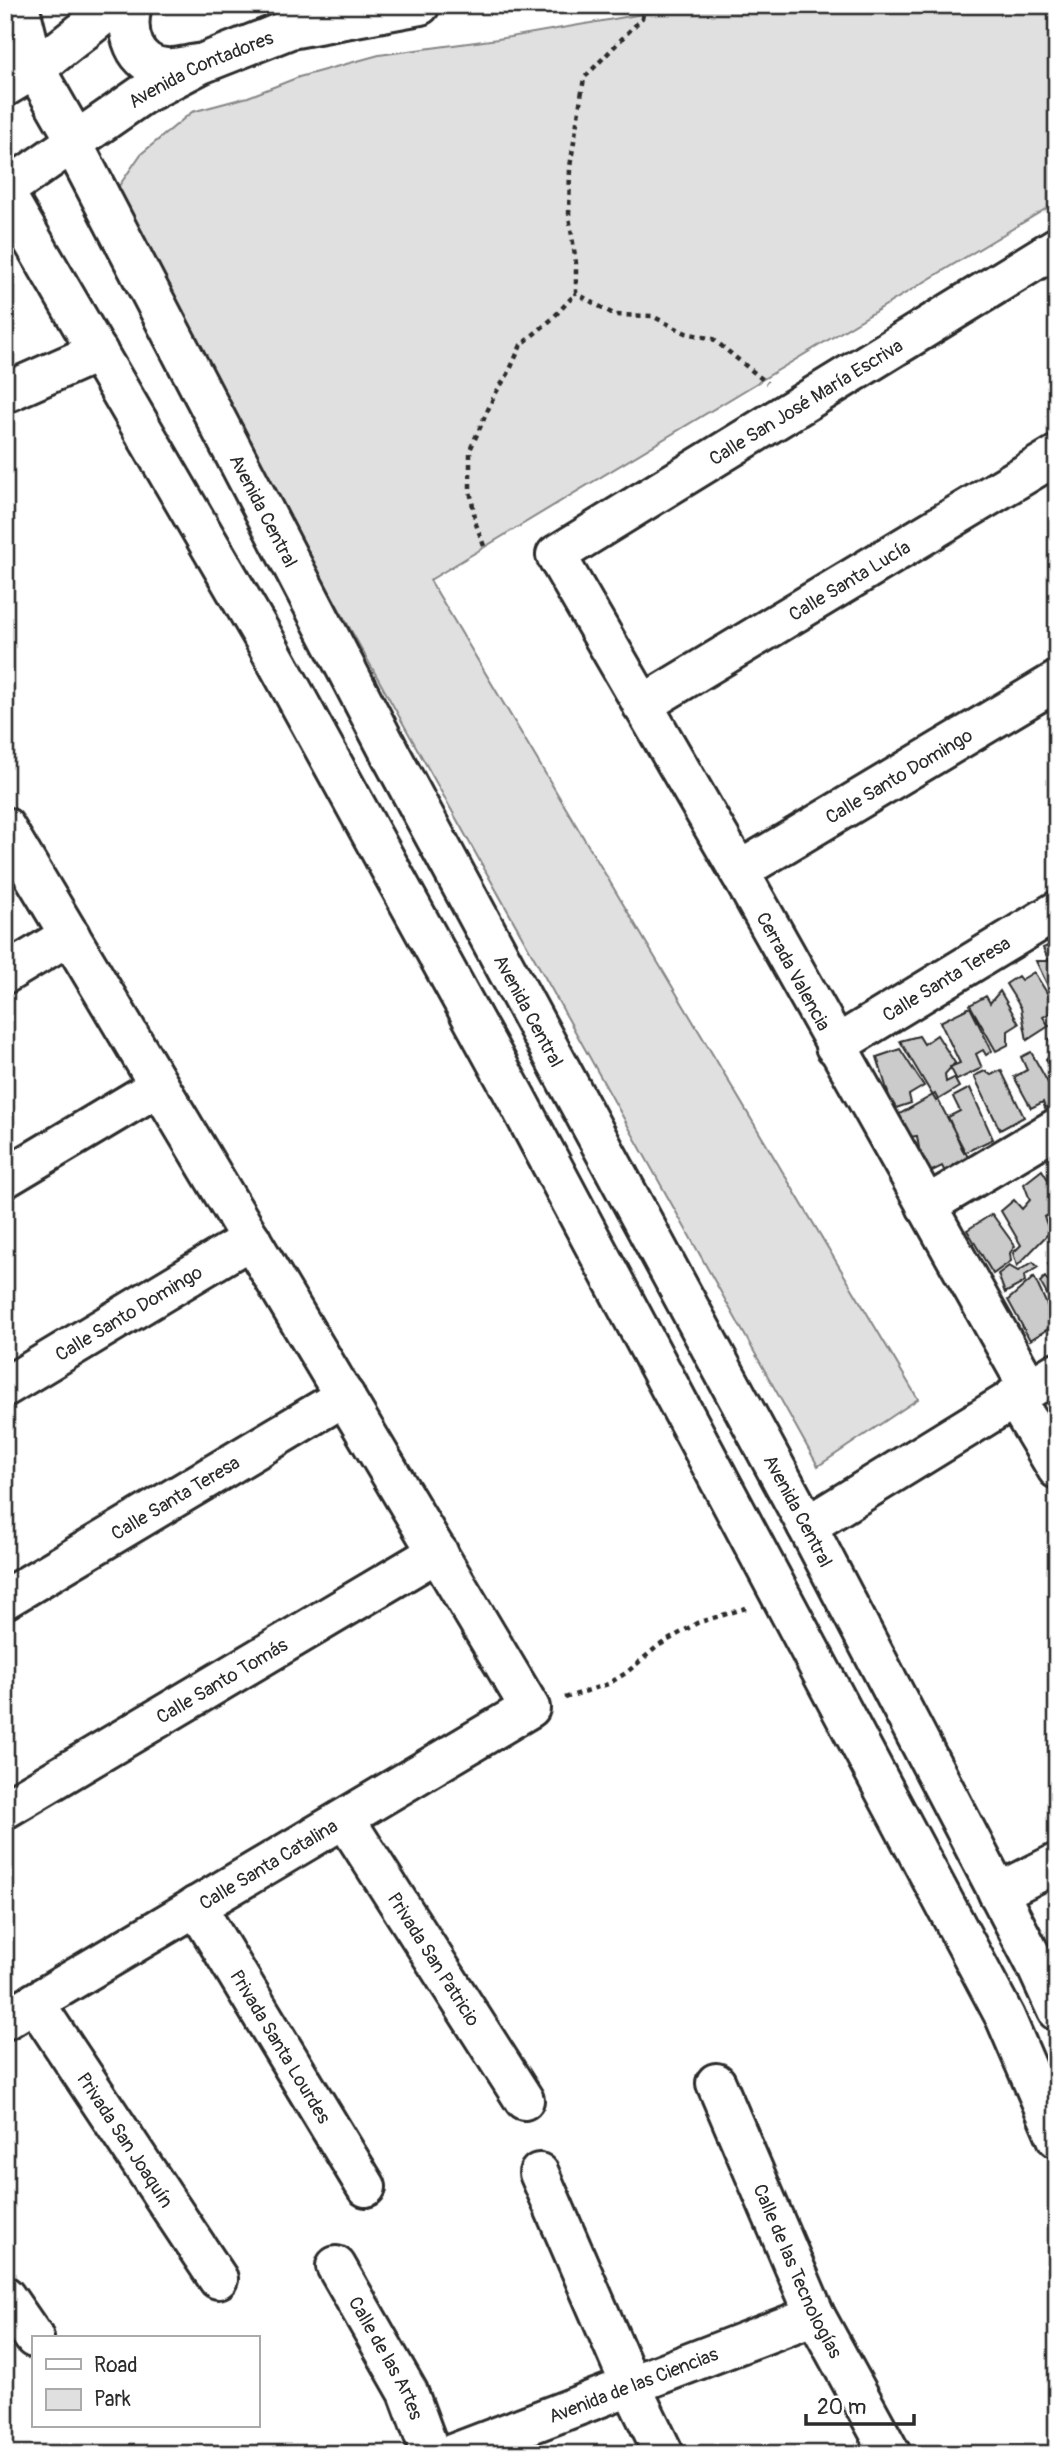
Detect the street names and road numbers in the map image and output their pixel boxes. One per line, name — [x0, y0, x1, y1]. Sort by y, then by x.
street label: Avenida Contadores — [124, 26, 277, 114]
street label: Calle San José María Escriva — [705, 334, 908, 471]
street label: Avenida Central — [224, 450, 302, 572]
street label: Calle Santa Lucía — [785, 535, 915, 627]
street label: Calle Santo Domingo — [821, 723, 977, 830]
street label: Cerrada Valencia — [751, 908, 836, 1035]
street label: Calle Santa Teresa — [878, 931, 1015, 1027]
street label: Avenida Central — [488, 951, 568, 1072]
street label: Calle Santo Domingo — [51, 1260, 207, 1367]
street label: Calle Santa Teresa — [107, 1451, 244, 1546]
street label: Avenida Central — [758, 1451, 837, 1572]
street label: Calle Santo Tomás — [152, 1633, 293, 1729]
street label: Calle Santa Catalina — [195, 1814, 342, 1916]
street label: Privada San Patricio — [382, 1888, 485, 2031]
street label: Privada Santa Lourdes — [224, 1966, 336, 2129]
street label: Privada San Joaquín — [71, 2068, 178, 2213]
street label: Calle de las Tecnologías — [747, 2180, 848, 2363]
street label: Calle de las Artes — [343, 2292, 428, 2424]
street label: Avenida de las Ciencias — [545, 2342, 722, 2429]

